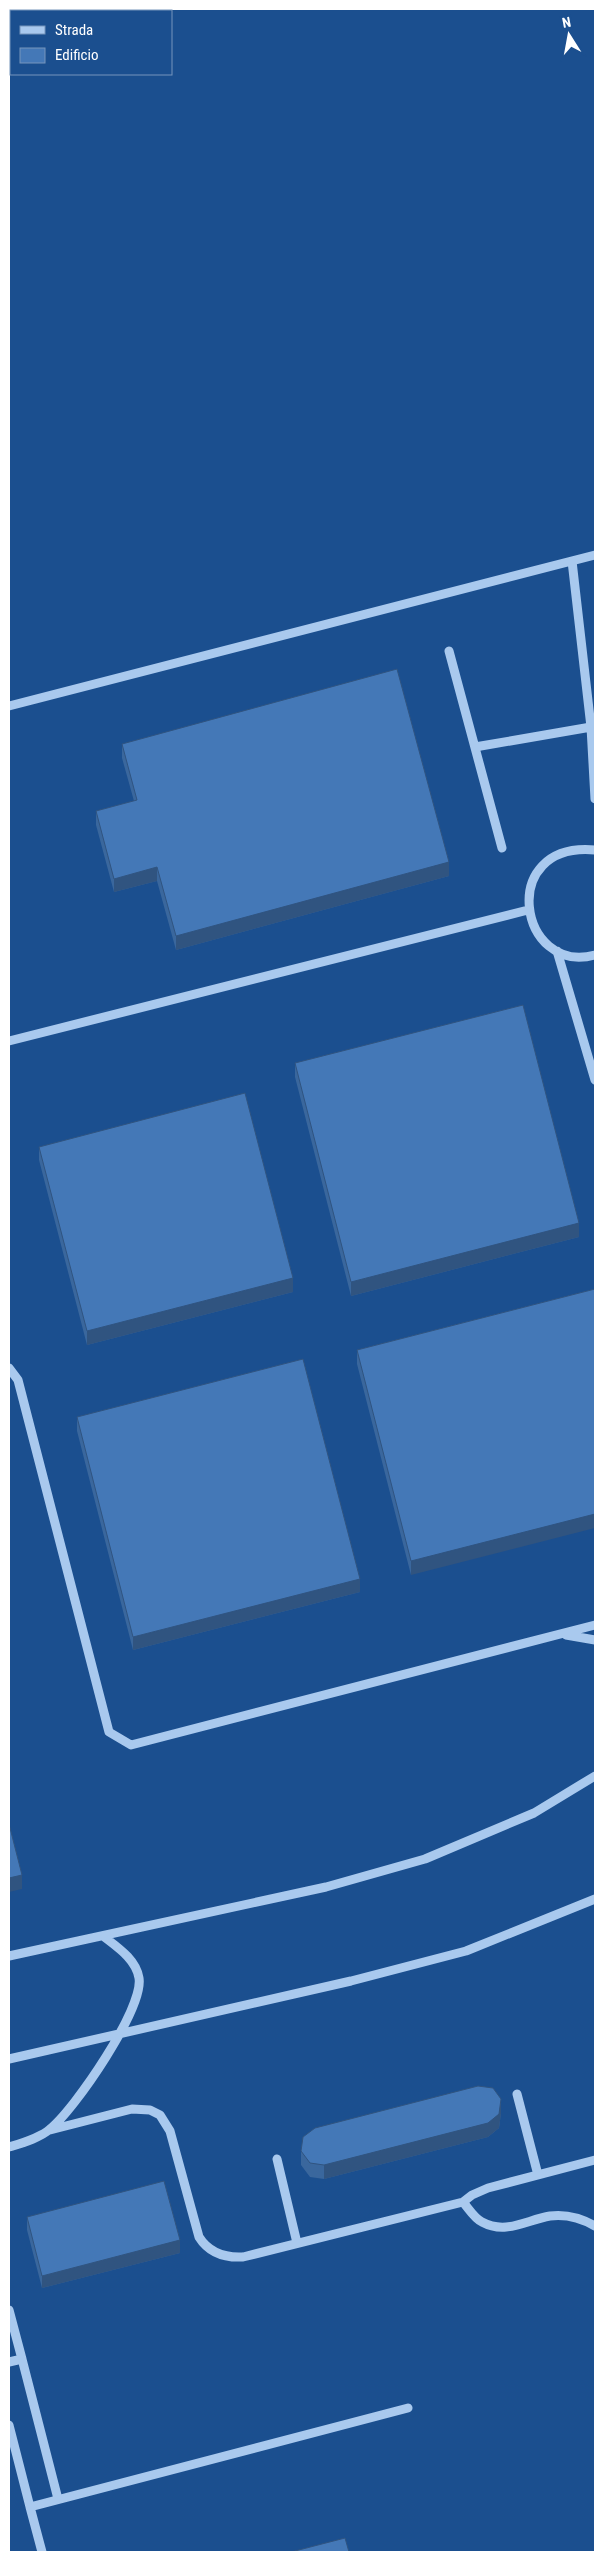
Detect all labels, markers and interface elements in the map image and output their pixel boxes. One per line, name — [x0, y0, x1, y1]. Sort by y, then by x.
legend — [10, 10, 172, 75]
north arrow — [544, 10, 594, 60]
text: N — [561, 14, 572, 31]
text: Strada — [55, 21, 93, 39]
text: Edificio — [55, 46, 98, 64]

